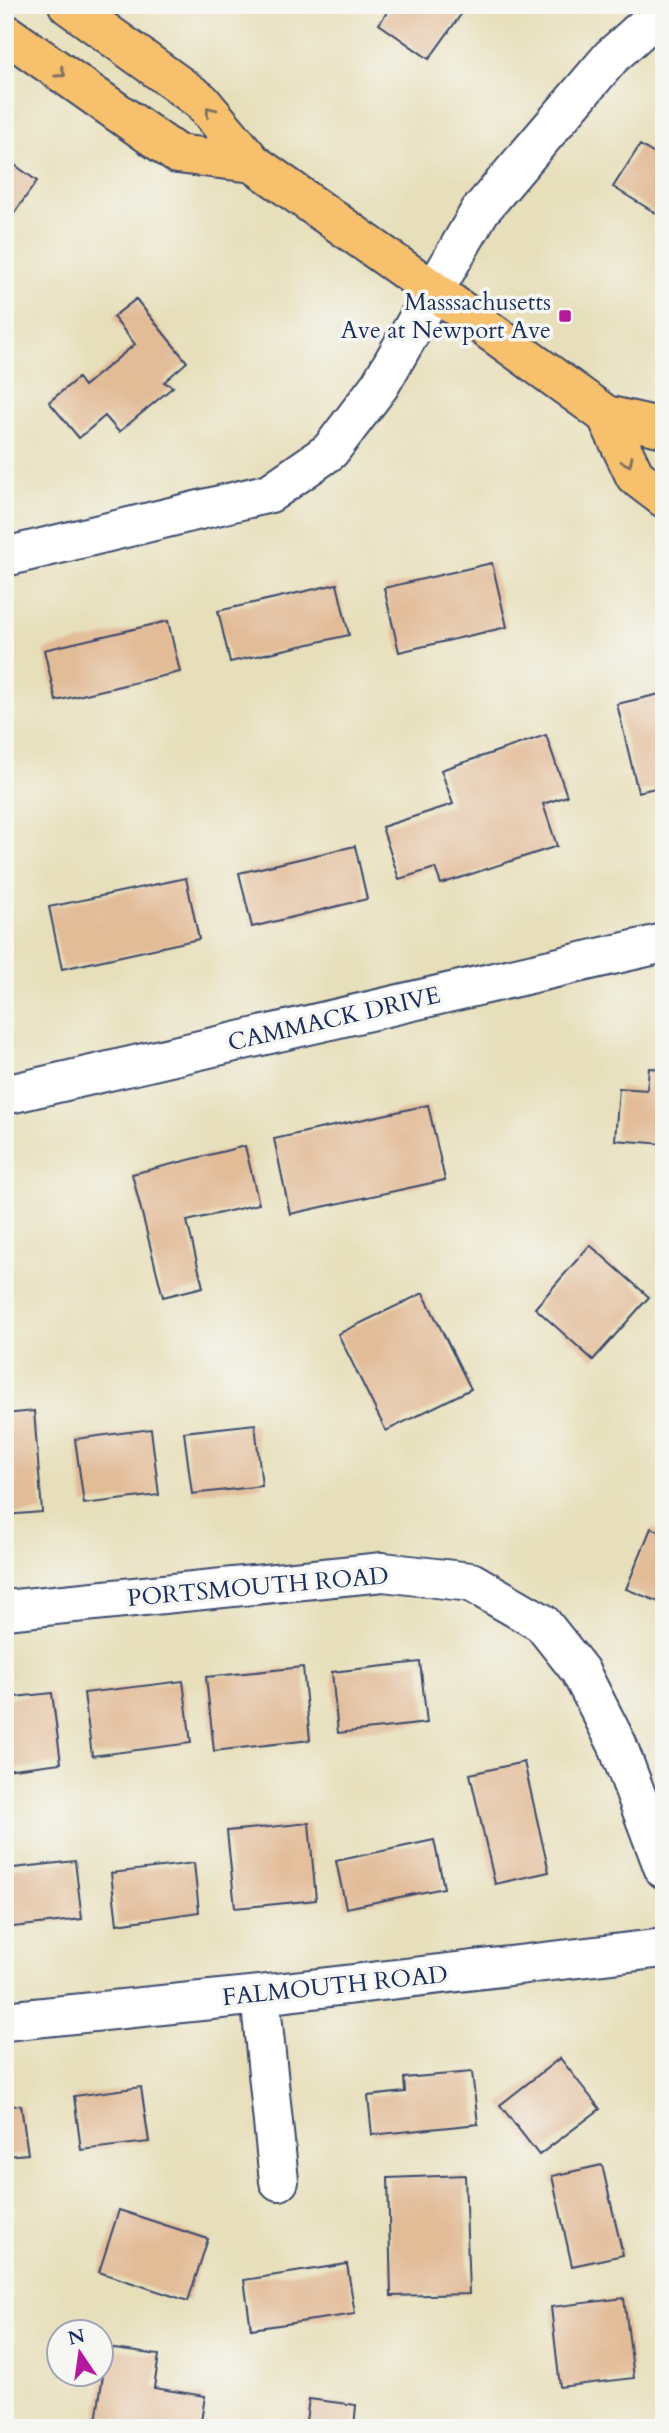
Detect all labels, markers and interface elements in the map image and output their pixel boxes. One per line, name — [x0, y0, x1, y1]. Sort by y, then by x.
one-way arrow — [53, 65, 66, 77]
one-way arrow — [205, 106, 218, 118]
place label: Masssachusetts Ave at Newport Ave — [341, 286, 551, 347]
marker: Masssachusetts Ave at Newport Ave — [557, 308, 573, 324]
one-way arrow — [620, 455, 634, 467]
street label: CAMMACK DRIVE — [225, 978, 443, 1060]
street label: PORTSMOUTH ROAD — [126, 1559, 390, 1615]
street label: FALMOUTH ROAD — [221, 1958, 449, 2014]
north arrow — [46, 2318, 116, 2388]
text: N — [65, 2323, 88, 2352]

